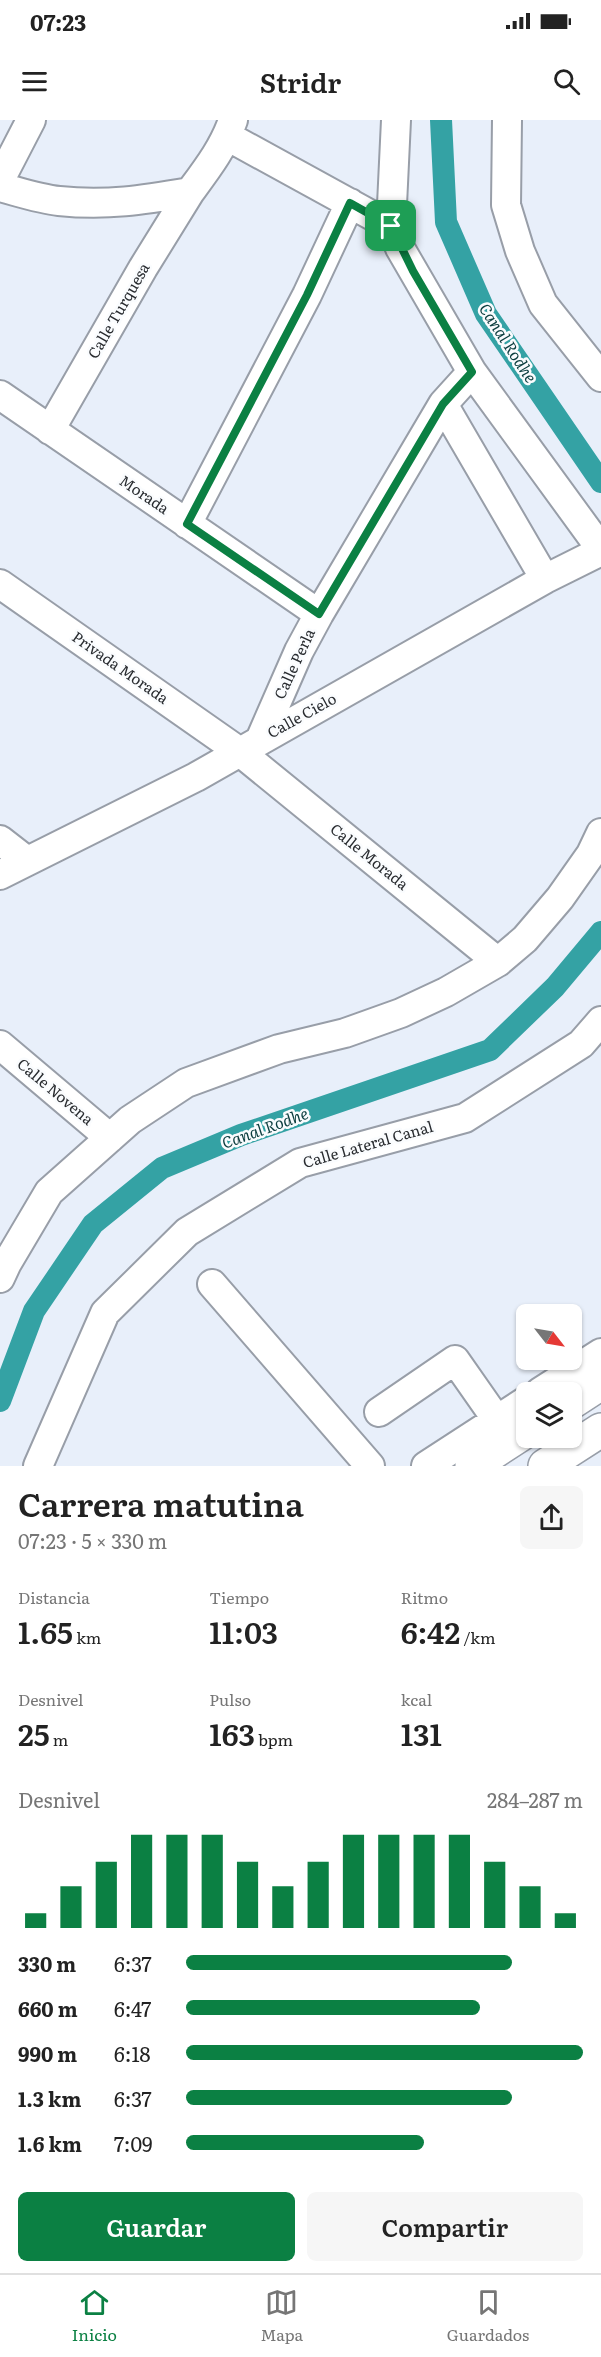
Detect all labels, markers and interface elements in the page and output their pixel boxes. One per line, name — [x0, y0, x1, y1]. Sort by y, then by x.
text: 07:23 — [30, 5, 86, 38]
text: Stridr — [260, 61, 341, 101]
icon: menu — [18, 65, 51, 98]
icon: search — [550, 65, 583, 98]
pin — [365, 200, 416, 251]
icon: arrive — [374, 209, 407, 242]
street label: Calle Turquesa — [81, 257, 155, 362]
water label: Canal Rodhe — [474, 298, 544, 387]
street label: Morada — [115, 469, 175, 519]
street label: Calle Perla — [267, 623, 320, 703]
street label: Privada Morada — [68, 625, 175, 709]
street label: Calle Cielo — [263, 686, 340, 743]
street label: Calle Morada — [326, 817, 415, 895]
street label: Calle Novena — [13, 1052, 100, 1130]
water label: Canal Rodhe — [218, 1100, 311, 1154]
street label: Calle Lateral Canal — [300, 1114, 435, 1173]
north arrow — [516, 1304, 582, 1370]
map controls — [516, 1304, 582, 1448]
button: layers — [516, 1382, 582, 1448]
text: Carrera matutina — [18, 1478, 304, 1527]
button: share — [520, 1486, 583, 1549]
text: 07:23 · 5 × 330 m — [18, 1525, 167, 1555]
text: Distancia — [18, 1585, 90, 1609]
text: Tiempo — [209, 1585, 269, 1609]
text: Ritmo — [401, 1585, 448, 1609]
text: 1.65 — [18, 1609, 73, 1653]
text: 11:03 — [209, 1609, 278, 1653]
text: 6:42 — [401, 1609, 460, 1653]
text: km — [73, 1625, 101, 1649]
text: /km — [460, 1625, 495, 1649]
text: Desnivel — [18, 1687, 83, 1711]
text: Pulso — [209, 1687, 251, 1711]
text: kcal — [401, 1687, 432, 1711]
text: 25 — [18, 1711, 50, 1755]
text: 163 — [209, 1711, 255, 1755]
text: 131 — [401, 1711, 442, 1755]
text: m — [50, 1727, 68, 1751]
text: bpm — [255, 1727, 293, 1751]
text: Desnivel — [18, 1784, 100, 1814]
text: 284–287 m — [487, 1784, 583, 1814]
text: 330 m — [18, 1948, 76, 1978]
text: 6:37 — [114, 1948, 152, 1978]
text: 660 m — [18, 1993, 78, 2023]
text: 6:47 — [114, 1993, 151, 2023]
text: 990 m — [18, 2038, 77, 2068]
text: 6:18 — [114, 2038, 151, 2068]
text: 1.3 km — [18, 2083, 81, 2113]
text: 6:37 — [114, 2083, 152, 2113]
text: 1.6 km — [18, 2128, 82, 2158]
text: 7:09 — [114, 2128, 152, 2158]
button: Guardar — [18, 2192, 295, 2261]
button: Compartir — [307, 2192, 583, 2261]
tab: Inicio — [72, 2286, 117, 2346]
tab: Mapa — [261, 2286, 303, 2346]
tab: Guardados — [447, 2286, 529, 2346]

